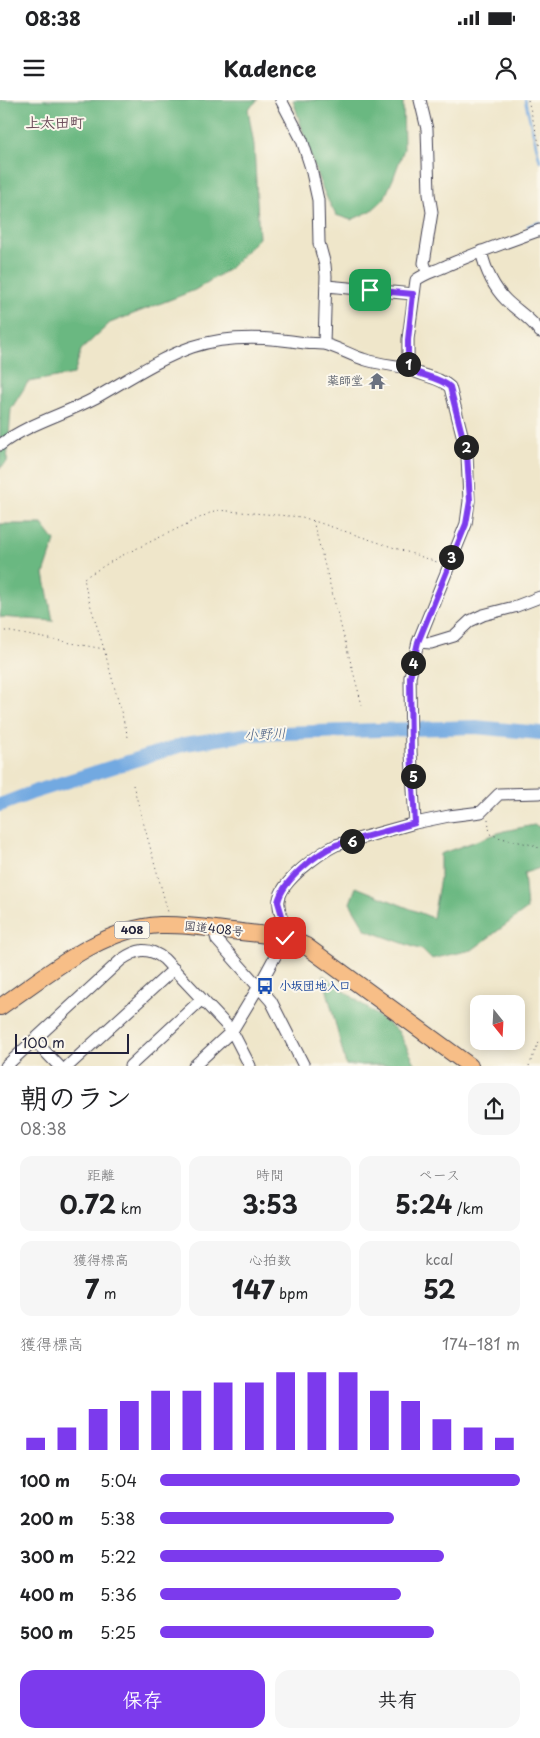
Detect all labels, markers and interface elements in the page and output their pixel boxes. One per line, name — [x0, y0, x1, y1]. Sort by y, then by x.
text: 08:38 — [25, 4, 81, 32]
text: Kadence — [224, 51, 316, 84]
icon: menu — [20, 54, 48, 82]
icon: person — [492, 54, 520, 82]
district label: 上太田町 — [25, 110, 85, 133]
pin — [349, 269, 391, 311]
icon: arrive — [356, 276, 384, 304]
pin: 1 — [396, 352, 420, 376]
text: 1 — [405, 354, 412, 375]
place label: 薬師堂 — [327, 371, 363, 389]
temple icon: 薬師堂 — [367, 371, 387, 391]
pin: 2 — [454, 434, 478, 460]
text: 2 — [462, 437, 471, 458]
pin: 3 — [438, 544, 464, 570]
text: 3 — [447, 547, 456, 568]
pin: 4 — [400, 650, 426, 676]
text: 4 — [409, 653, 418, 674]
water label: 小野川 — [243, 722, 286, 745]
pin: 5 — [400, 764, 426, 788]
text: 5 — [409, 766, 418, 787]
pin: 6 — [340, 828, 364, 854]
text: 6 — [348, 831, 357, 852]
street label: 国道408号 — [183, 916, 245, 940]
pin — [264, 917, 306, 959]
road number: 408 — [114, 922, 150, 938]
icon: check — [271, 924, 299, 952]
bus stop icon: 小坂団地入口 — [255, 976, 275, 996]
place label: 小坂団地入口 — [279, 976, 351, 994]
north arrow — [470, 995, 525, 1050]
map controls — [470, 995, 525, 1050]
scale bar — [15, 1031, 129, 1054]
text: 100 m — [22, 1032, 65, 1053]
text: 朝のラン — [20, 1075, 132, 1118]
button: share — [468, 1083, 520, 1135]
text: 08:38 — [20, 1116, 67, 1140]
text: 距離 — [87, 1164, 115, 1185]
text: 時間 — [256, 1164, 284, 1185]
text: ペース — [419, 1164, 460, 1185]
text: 0.72 — [60, 1185, 116, 1223]
text: 3:53 — [242, 1185, 298, 1223]
text: 5:24 — [395, 1185, 452, 1223]
text: km — [116, 1198, 142, 1219]
text: /km — [452, 1198, 484, 1219]
text: 獲得標高 — [73, 1249, 129, 1270]
text: 心拍数 — [249, 1249, 291, 1270]
text: kcal — [425, 1249, 453, 1270]
text: 7 — [85, 1270, 99, 1308]
text: 147 — [232, 1270, 275, 1308]
text: 52 — [423, 1270, 456, 1308]
text: m — [99, 1283, 116, 1304]
text: bpm — [275, 1283, 308, 1304]
text: 獲得標高 — [20, 1331, 84, 1355]
text: 174–181 m — [442, 1331, 520, 1355]
text: 100 m — [20, 1468, 70, 1492]
text: 5:04 — [100, 1468, 137, 1492]
text: 200 m — [20, 1506, 74, 1530]
text: 5:38 — [100, 1506, 135, 1530]
text: 300 m — [20, 1544, 74, 1568]
text: 5:22 — [100, 1544, 136, 1568]
text: 400 m — [20, 1582, 74, 1606]
text: 5:36 — [100, 1582, 137, 1606]
text: 500 m — [20, 1620, 73, 1644]
text: 5:25 — [100, 1620, 136, 1644]
button: 保存 — [20, 1670, 265, 1728]
button: 共有 — [275, 1670, 520, 1728]

